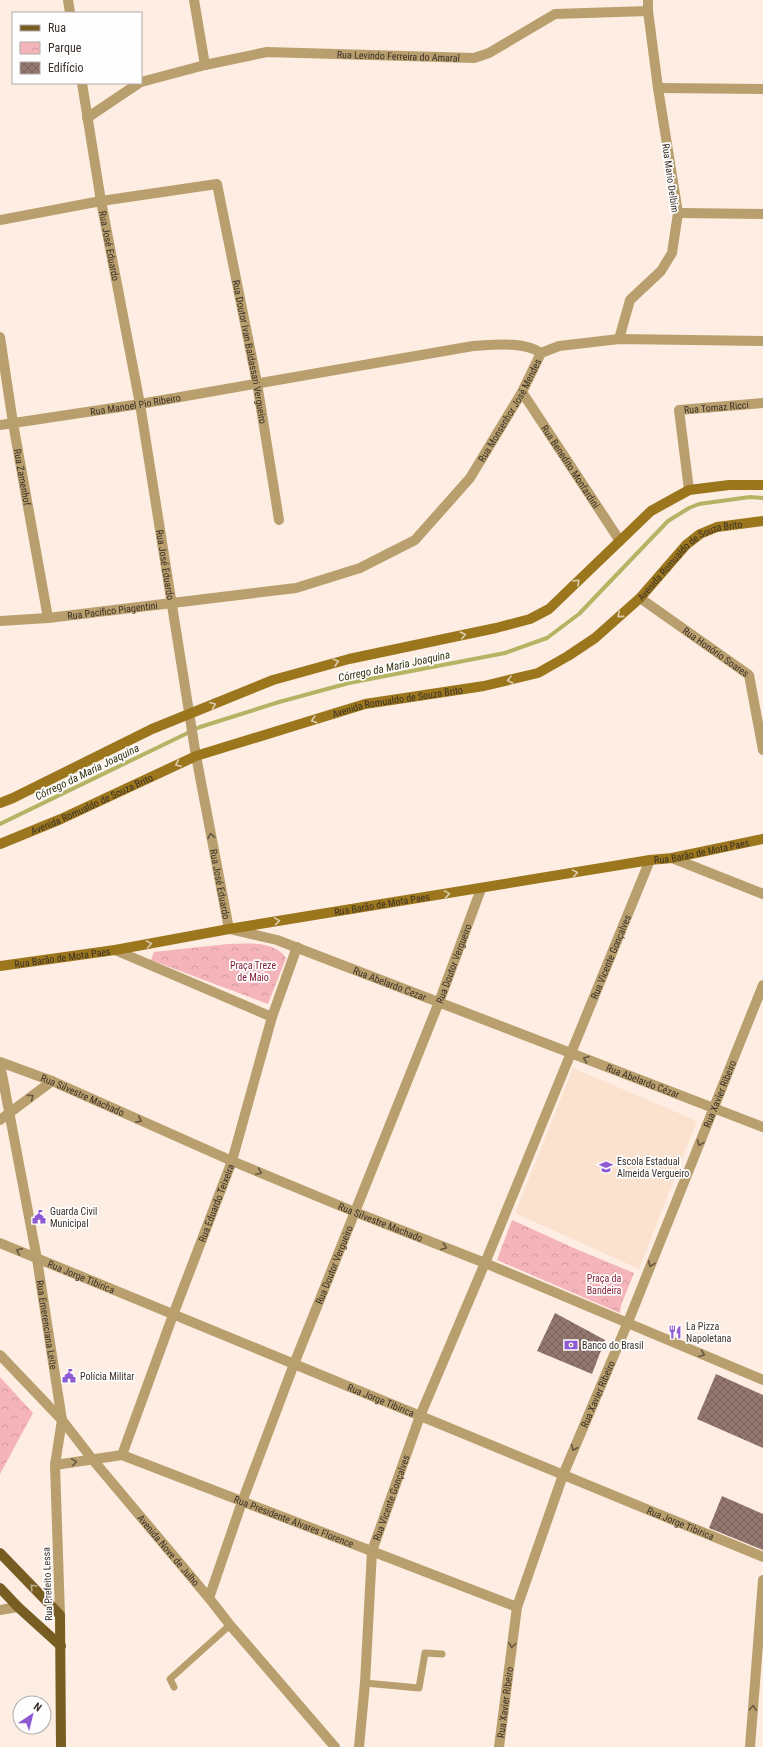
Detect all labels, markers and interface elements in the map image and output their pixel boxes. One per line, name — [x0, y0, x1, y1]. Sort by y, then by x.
legend — [12, 12, 142, 84]
text: Rua — [48, 21, 66, 35]
text: Parque — [48, 41, 82, 55]
street label: Rua Levindo Ferreira do Amaral — [337, 49, 460, 64]
text: Edifício — [48, 61, 84, 75]
street label: Rua Mario Delbim — [660, 143, 681, 213]
street label: Rua José Eduardo — [97, 210, 121, 282]
street label: Rua Doutor Ivan Baldassari Vergueiro — [230, 279, 268, 425]
street label: Rua Monsenhor José Mendes — [476, 357, 543, 464]
street label: Rua Manoel Pio Ribeiro — [90, 392, 182, 417]
street label: Rua Tomaz Ricci — [683, 399, 749, 416]
street label: Rua Benedito Monfardini — [539, 423, 602, 510]
street label: Rua Zamenhof — [12, 448, 33, 507]
street label: Avenida Romualdo de Souza Brito — [635, 519, 743, 603]
street label: Rua José Eduardo — [154, 529, 176, 601]
one-way arrow — [573, 579, 580, 586]
street label: Rua Pacifico Piagentini — [67, 600, 158, 622]
one-way arrow — [618, 610, 625, 617]
street label: Rua Honório Soares — [681, 625, 751, 679]
one-way arrow — [460, 631, 466, 639]
water label: Córrego da Maria Joaquina — [337, 648, 451, 685]
one-way arrow — [333, 659, 339, 667]
one-way arrow — [507, 675, 513, 683]
street label: Avenida Romualdo de Souza Brito — [331, 684, 464, 720]
one-way arrow — [210, 701, 217, 709]
one-way arrow — [311, 715, 318, 724]
water label: Córrego da Maria Joaquina — [33, 742, 141, 803]
one-way arrow — [174, 759, 182, 767]
street label: Avenida Romualdo de Souza Brito — [29, 772, 155, 837]
one-way arrow — [208, 833, 216, 839]
street label: Rua Barão de Mota Paes — [654, 837, 751, 866]
street label: Rua José Eduardo — [208, 848, 232, 920]
one-way arrow — [572, 869, 579, 877]
one-way arrow — [444, 890, 450, 899]
street label: Rua Barão de Mota Paes — [333, 891, 431, 918]
street label: Rua Vicente Gonçalves — [589, 913, 633, 1001]
one-way arrow — [274, 918, 281, 926]
street label: Rua Doutor Vergueiro — [434, 922, 474, 1005]
one-way arrow — [146, 940, 152, 948]
street label: Rua Barão de Mota Paes — [14, 946, 112, 970]
park label: Praça Treze de Maio — [230, 960, 276, 983]
street label: Rua Abelardo Cezar — [352, 965, 428, 1003]
one-way arrow — [583, 1055, 590, 1063]
street label: Rua Xavier Ribeiro — [701, 1059, 738, 1129]
street label: Rua Abelardo Cézar — [604, 1062, 681, 1100]
street label: Rua Silvestre Machado — [39, 1072, 126, 1118]
one-way arrow — [27, 1094, 34, 1102]
one-way arrow — [135, 1115, 143, 1123]
one-way arrow — [696, 1140, 704, 1147]
place label: Escola Estadual Almeida Vergueiro — [617, 1156, 689, 1179]
school or university icon: Escola Estadual Almeida Vergueiro — [598, 1159, 614, 1175]
street label: Rua Eduardo Teixeira — [197, 1162, 236, 1244]
one-way arrow — [254, 1167, 262, 1175]
street label: Rua Silvestre Machado — [337, 1201, 424, 1244]
place label: Guarda Civil Municipal — [50, 1206, 97, 1229]
public building icon: Guarda Civil Municipal — [31, 1209, 47, 1225]
street label: Rua Doutor Vergueiro — [314, 1224, 355, 1306]
one-way arrow — [440, 1243, 447, 1251]
one-way arrow — [15, 1248, 23, 1256]
street label: Rua Jorge Tibirica — [46, 1258, 116, 1296]
one-way arrow — [648, 1261, 656, 1268]
park label: Praça da Bandeira — [587, 1273, 622, 1296]
street label: Rua Emerenciana Leite — [34, 1279, 59, 1370]
place label: La Pizza Napoletana — [686, 1321, 732, 1344]
restaurant icon: La Pizza Napoletana — [667, 1324, 683, 1340]
bank icon: Banco do Brasil — [563, 1337, 579, 1353]
place label: Banco do Brasil — [582, 1340, 644, 1351]
one-way arrow — [698, 1349, 706, 1357]
street label: Rua Xavier Ribeiro — [579, 1359, 617, 1429]
public building icon: Polícia Militar — [61, 1368, 77, 1384]
place label: Polícia Militar — [80, 1371, 134, 1382]
street label: Rua Jorge Tibirica — [346, 1382, 416, 1419]
one-way arrow — [571, 1444, 579, 1452]
street label: Rua Vicente Gonçalves — [371, 1453, 412, 1542]
one-way arrow — [71, 1458, 77, 1467]
street label: Rua Presidente Alvares Florence — [232, 1494, 355, 1550]
street label: Rua Jorge Tibirica — [645, 1505, 716, 1542]
street label: Avenida Nove de Julho — [135, 1512, 201, 1588]
street label: Rua Prefeito Lessa — [41, 1547, 54, 1621]
one-way arrow — [30, 1584, 38, 1592]
one-way arrow — [508, 1642, 517, 1649]
street label: Rua Xavier Ribeiro — [495, 1666, 515, 1739]
north arrow — [12, 1695, 52, 1735]
text: N — [31, 1700, 44, 1715]
one-way arrow — [748, 1705, 757, 1711]

